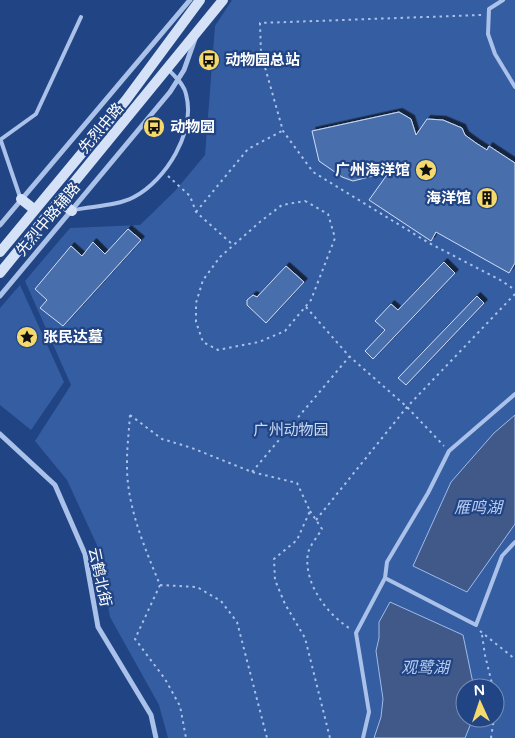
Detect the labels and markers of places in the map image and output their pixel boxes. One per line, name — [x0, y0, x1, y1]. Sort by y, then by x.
bus stop icon: 动物园总站 — [197, 48, 221, 72]
place label: 动物园总站 — [225, 51, 300, 69]
bus stop icon: 动物园 — [142, 115, 166, 139]
place label: 动物园 — [170, 118, 215, 136]
place icon: 广州海洋馆 — [414, 158, 438, 182]
place label: 广州海洋馆 — [335, 161, 410, 179]
building icon: 海洋馆 — [475, 186, 499, 210]
place label: 海洋馆 — [426, 189, 471, 207]
place icon: 张民达墓 — [15, 325, 39, 349]
place label: 张民达墓 — [43, 328, 103, 346]

